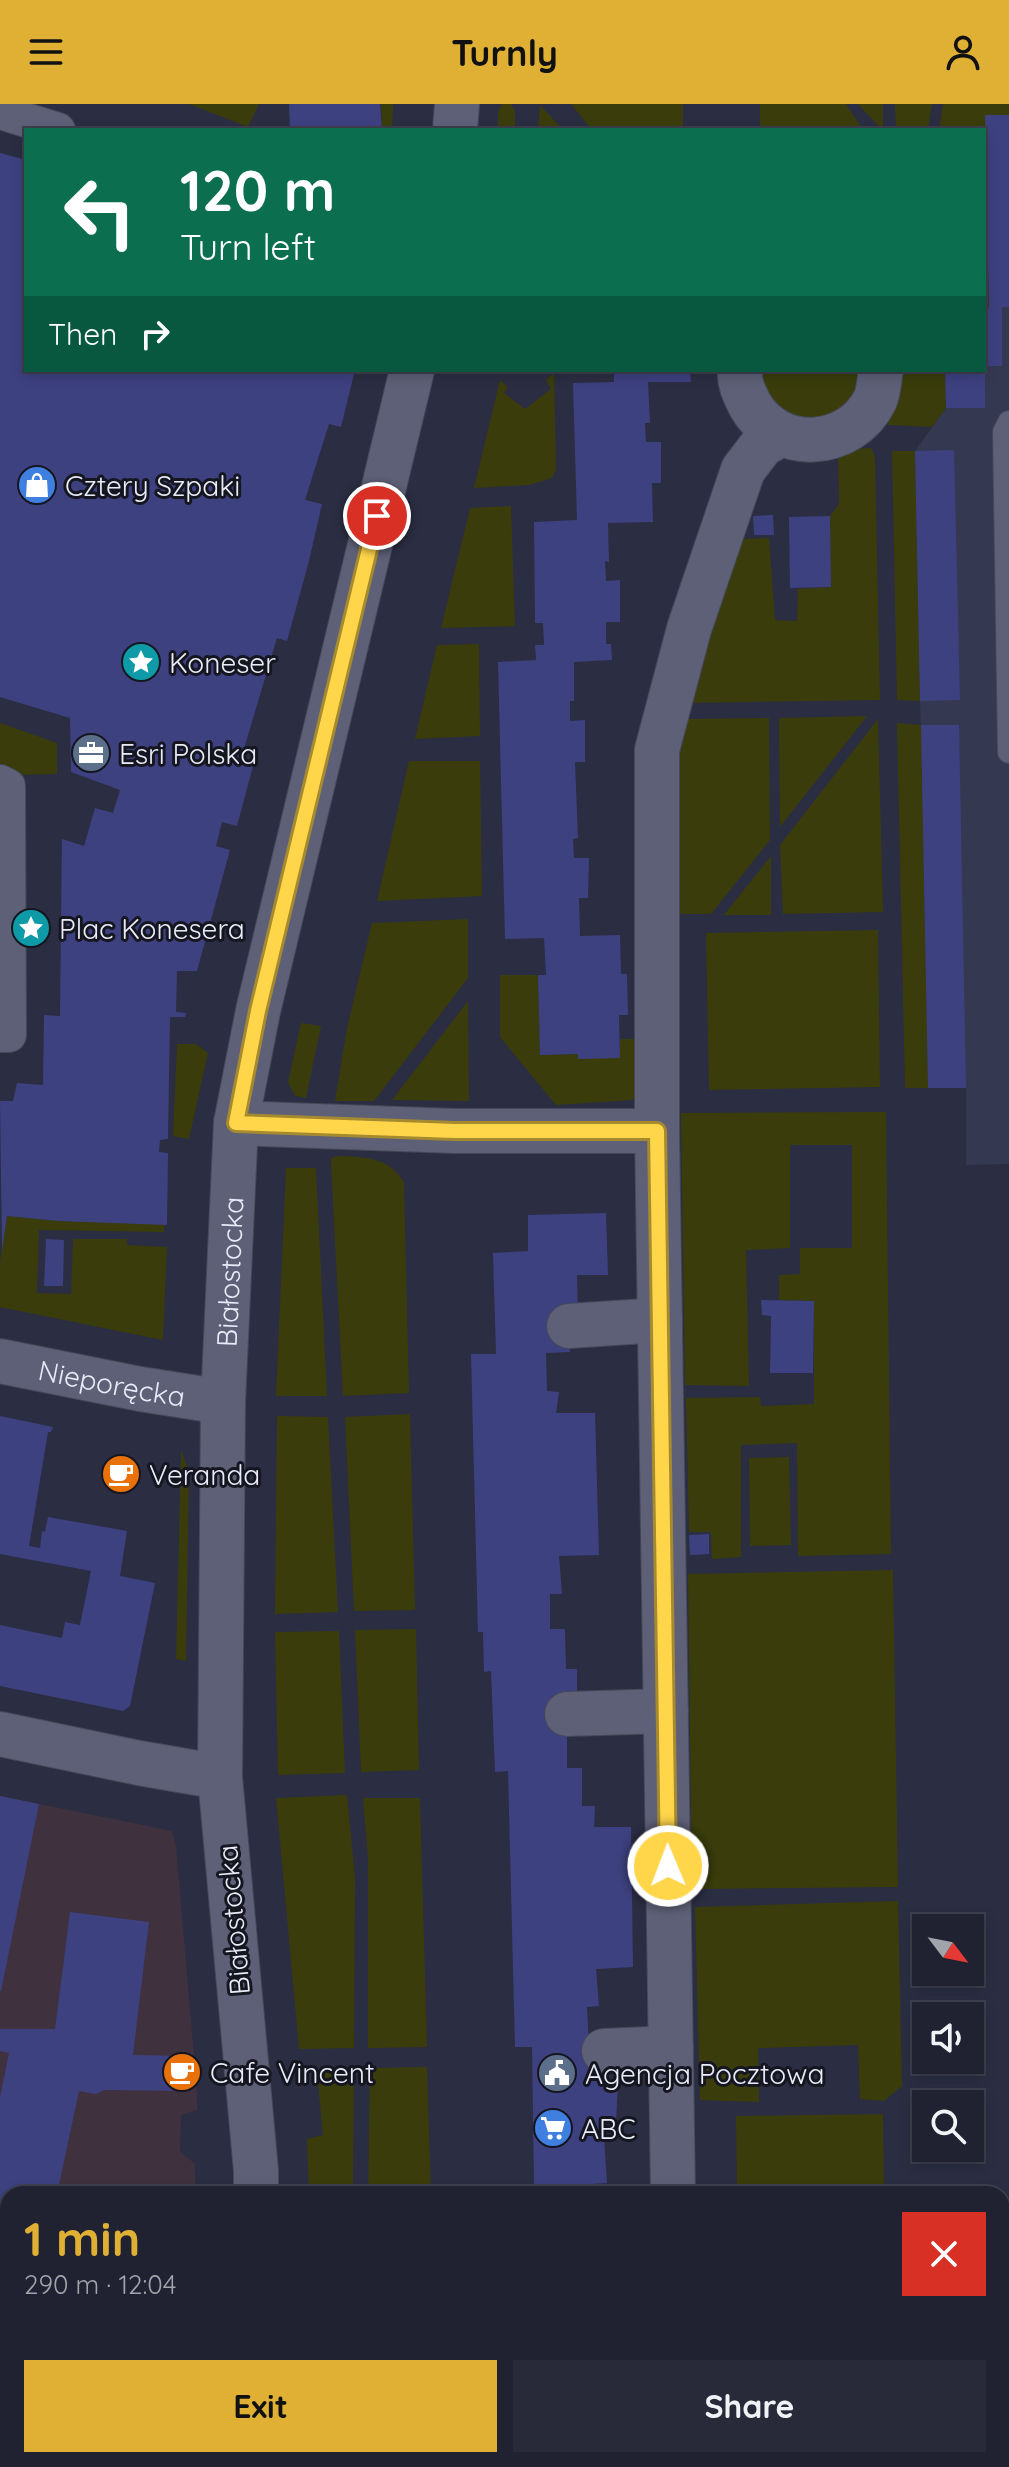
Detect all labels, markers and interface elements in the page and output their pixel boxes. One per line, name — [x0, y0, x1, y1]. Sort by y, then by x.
icon: menu — [24, 30, 68, 74]
text: Turnly — [451, 30, 558, 75]
icon: person — [941, 30, 985, 74]
text: 120 m — [180, 155, 335, 225]
icon: left — [48, 160, 152, 264]
text: Turn left — [180, 224, 316, 269]
icon: right — [133, 312, 177, 356]
text: Then — [48, 315, 117, 353]
shop icon: Cztery Szpaki — [16, 464, 58, 506]
place label: Cztery Szpaki — [65, 468, 240, 503]
pin — [343, 482, 411, 550]
icon: arrive — [355, 494, 399, 538]
place icon: Koneser — [120, 641, 162, 683]
place label: Koneser — [169, 645, 276, 680]
office icon: Esri Polska — [70, 732, 112, 774]
place label: Esri Polska — [119, 736, 257, 771]
place icon: Plac Konesera — [10, 907, 52, 949]
place label: Plac Konesera — [59, 911, 245, 946]
street label: Białostocka — [208, 1196, 250, 1348]
street label: Nieporęcka — [36, 1352, 188, 1413]
cafe icon: Veranda — [100, 1453, 142, 1495]
place label: Veranda — [149, 1457, 260, 1492]
position arrow — [626, 1824, 710, 1908]
street label: Białostocka — [209, 1844, 257, 1996]
north arrow — [912, 1914, 984, 1986]
map controls — [912, 1914, 984, 2162]
button: sound — [912, 2002, 984, 2074]
cafe icon: Cafe Vincent — [161, 2051, 203, 2093]
public building icon: Agencja Pocztowa — [536, 2052, 578, 2094]
place label: Cafe Vincent — [210, 2055, 375, 2090]
place label: Agencja Pocztowa — [585, 2056, 824, 2091]
button: search — [912, 2090, 984, 2162]
supermarket icon: ABC — [532, 2107, 574, 2149]
place label: ABC — [581, 2111, 636, 2146]
text: 1 min — [24, 2208, 140, 2268]
button: close — [902, 2212, 986, 2296]
text: 290 m · 12:04 — [24, 2268, 177, 2301]
button: Exit — [24, 2360, 497, 2452]
button: Share — [513, 2360, 986, 2452]

